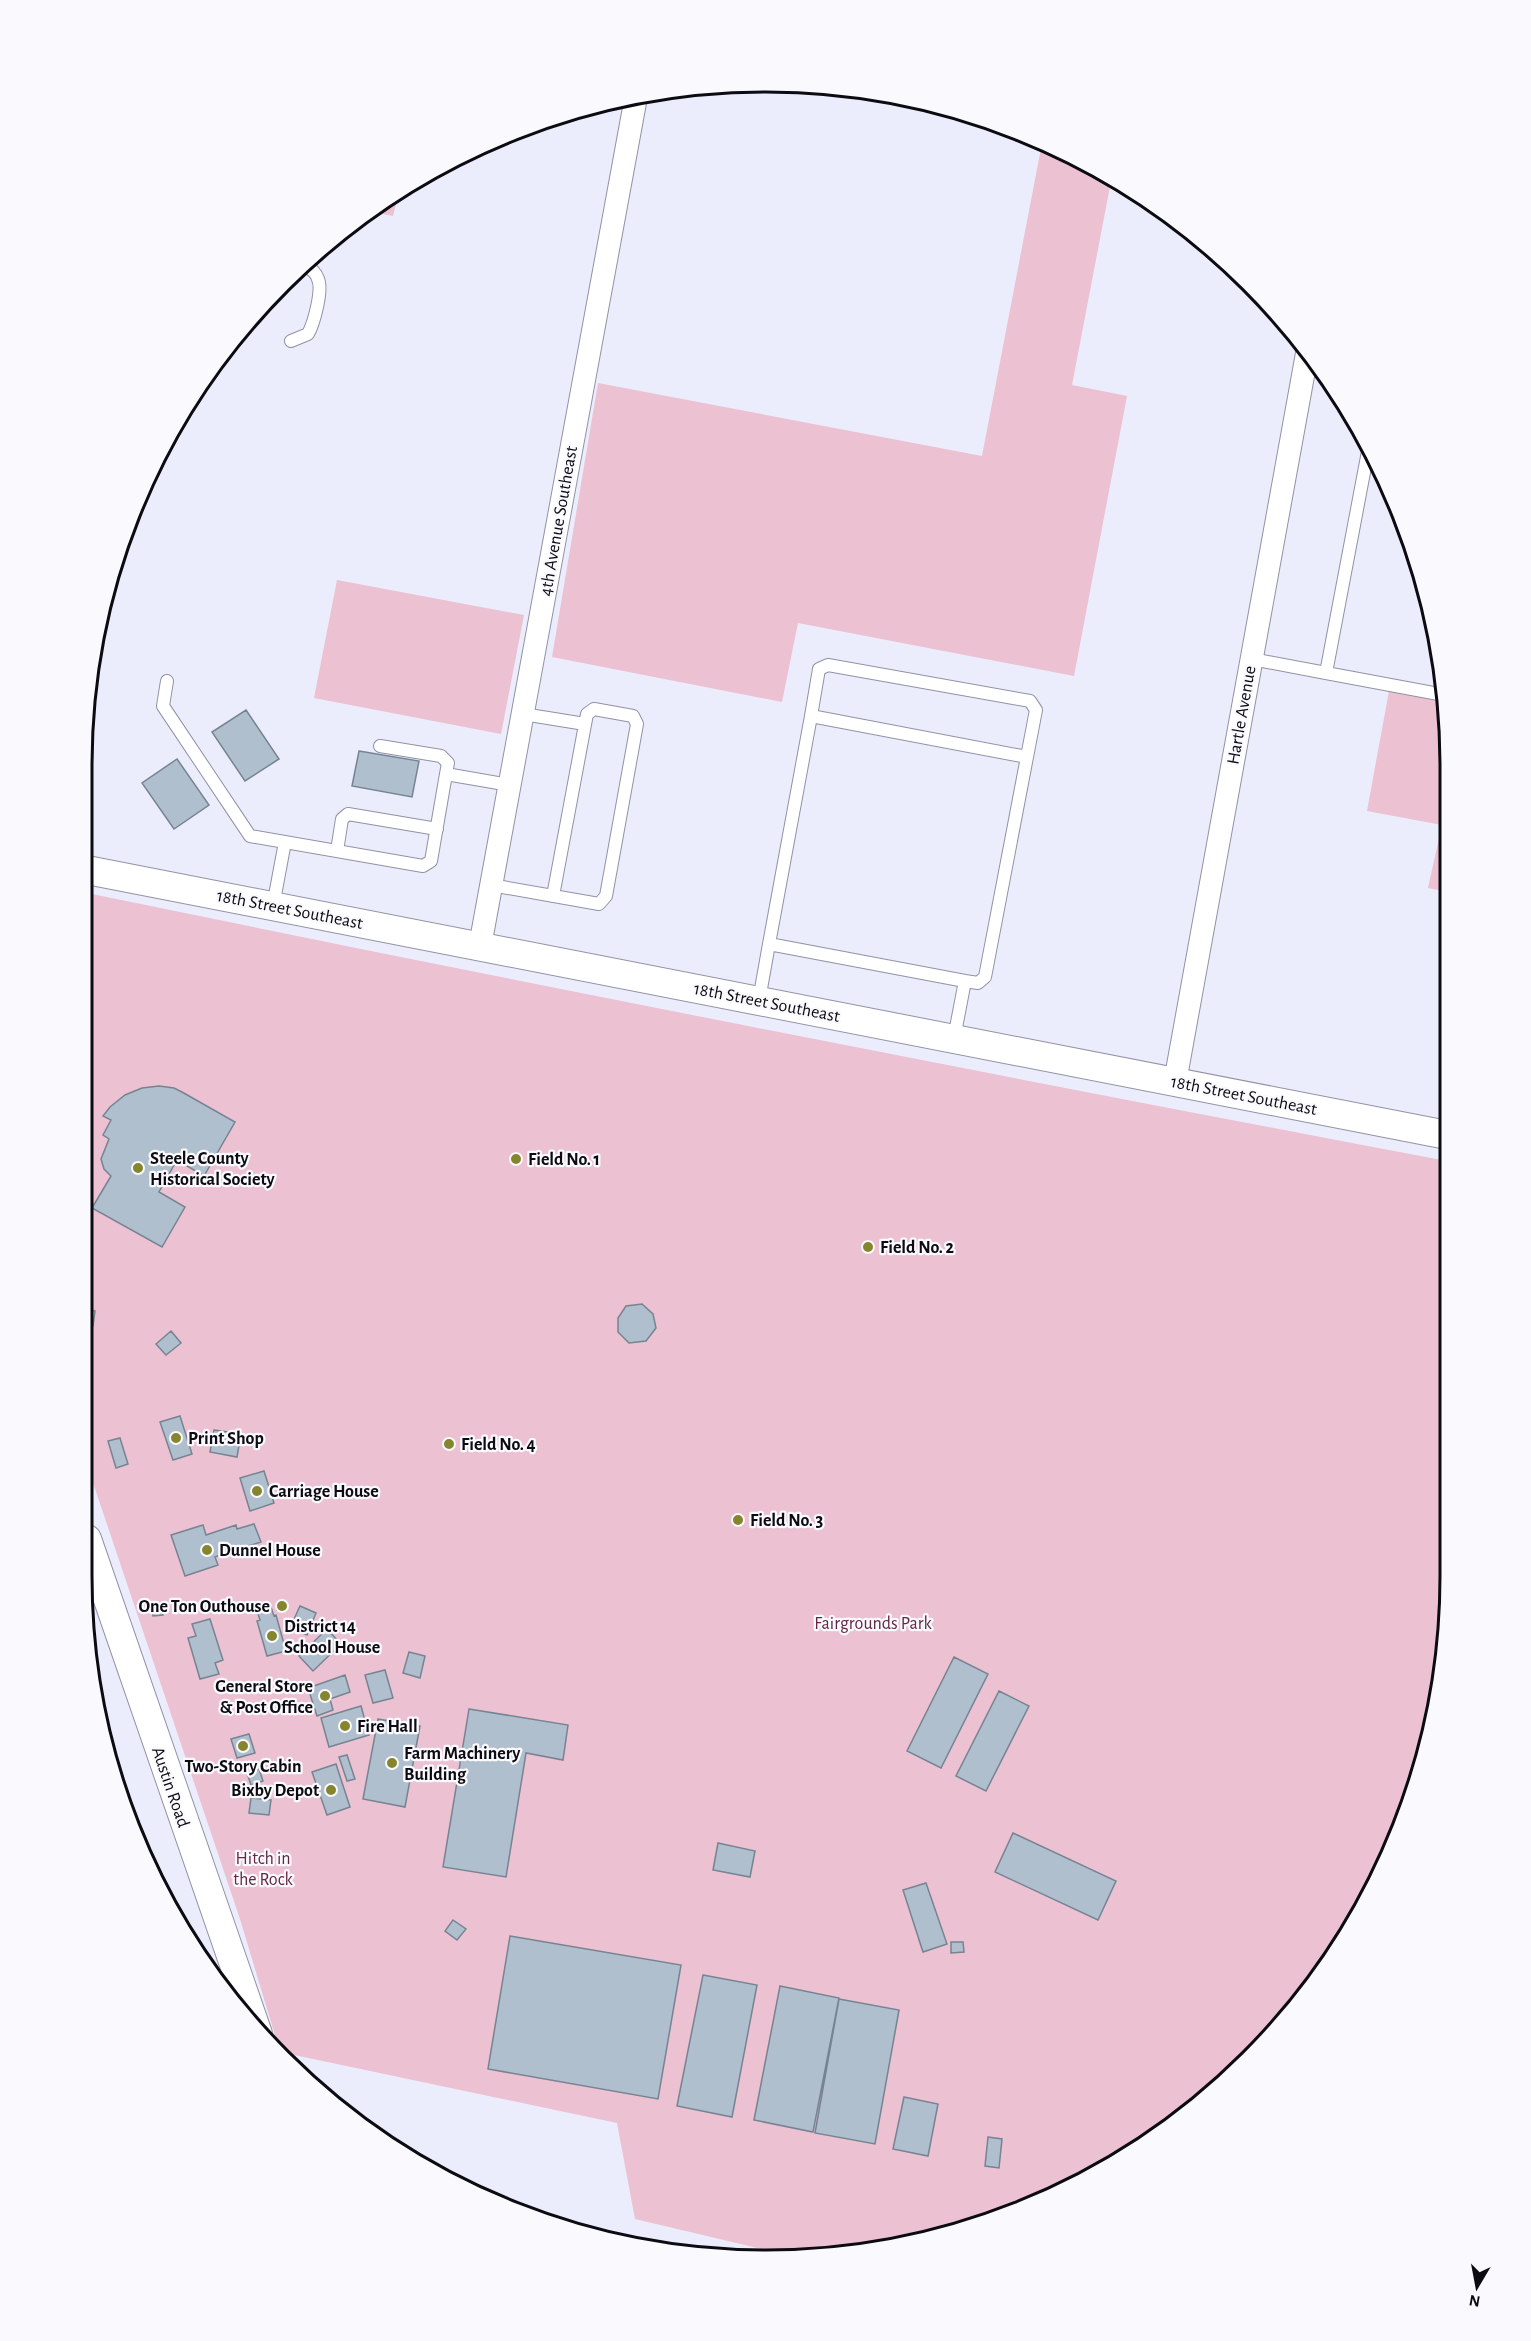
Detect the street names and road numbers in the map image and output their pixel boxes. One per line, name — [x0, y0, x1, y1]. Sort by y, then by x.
street label: 4th Avenue Southeast — [537, 444, 581, 598]
street label: Hartle Avenue — [1224, 664, 1260, 766]
street label: 18th Street Southeast — [215, 887, 365, 933]
street label: 18th Street Southeast — [692, 980, 842, 1026]
street label: 18th Street Southeast — [1169, 1073, 1319, 1119]
street label: Austin Road — [148, 1745, 192, 1830]

